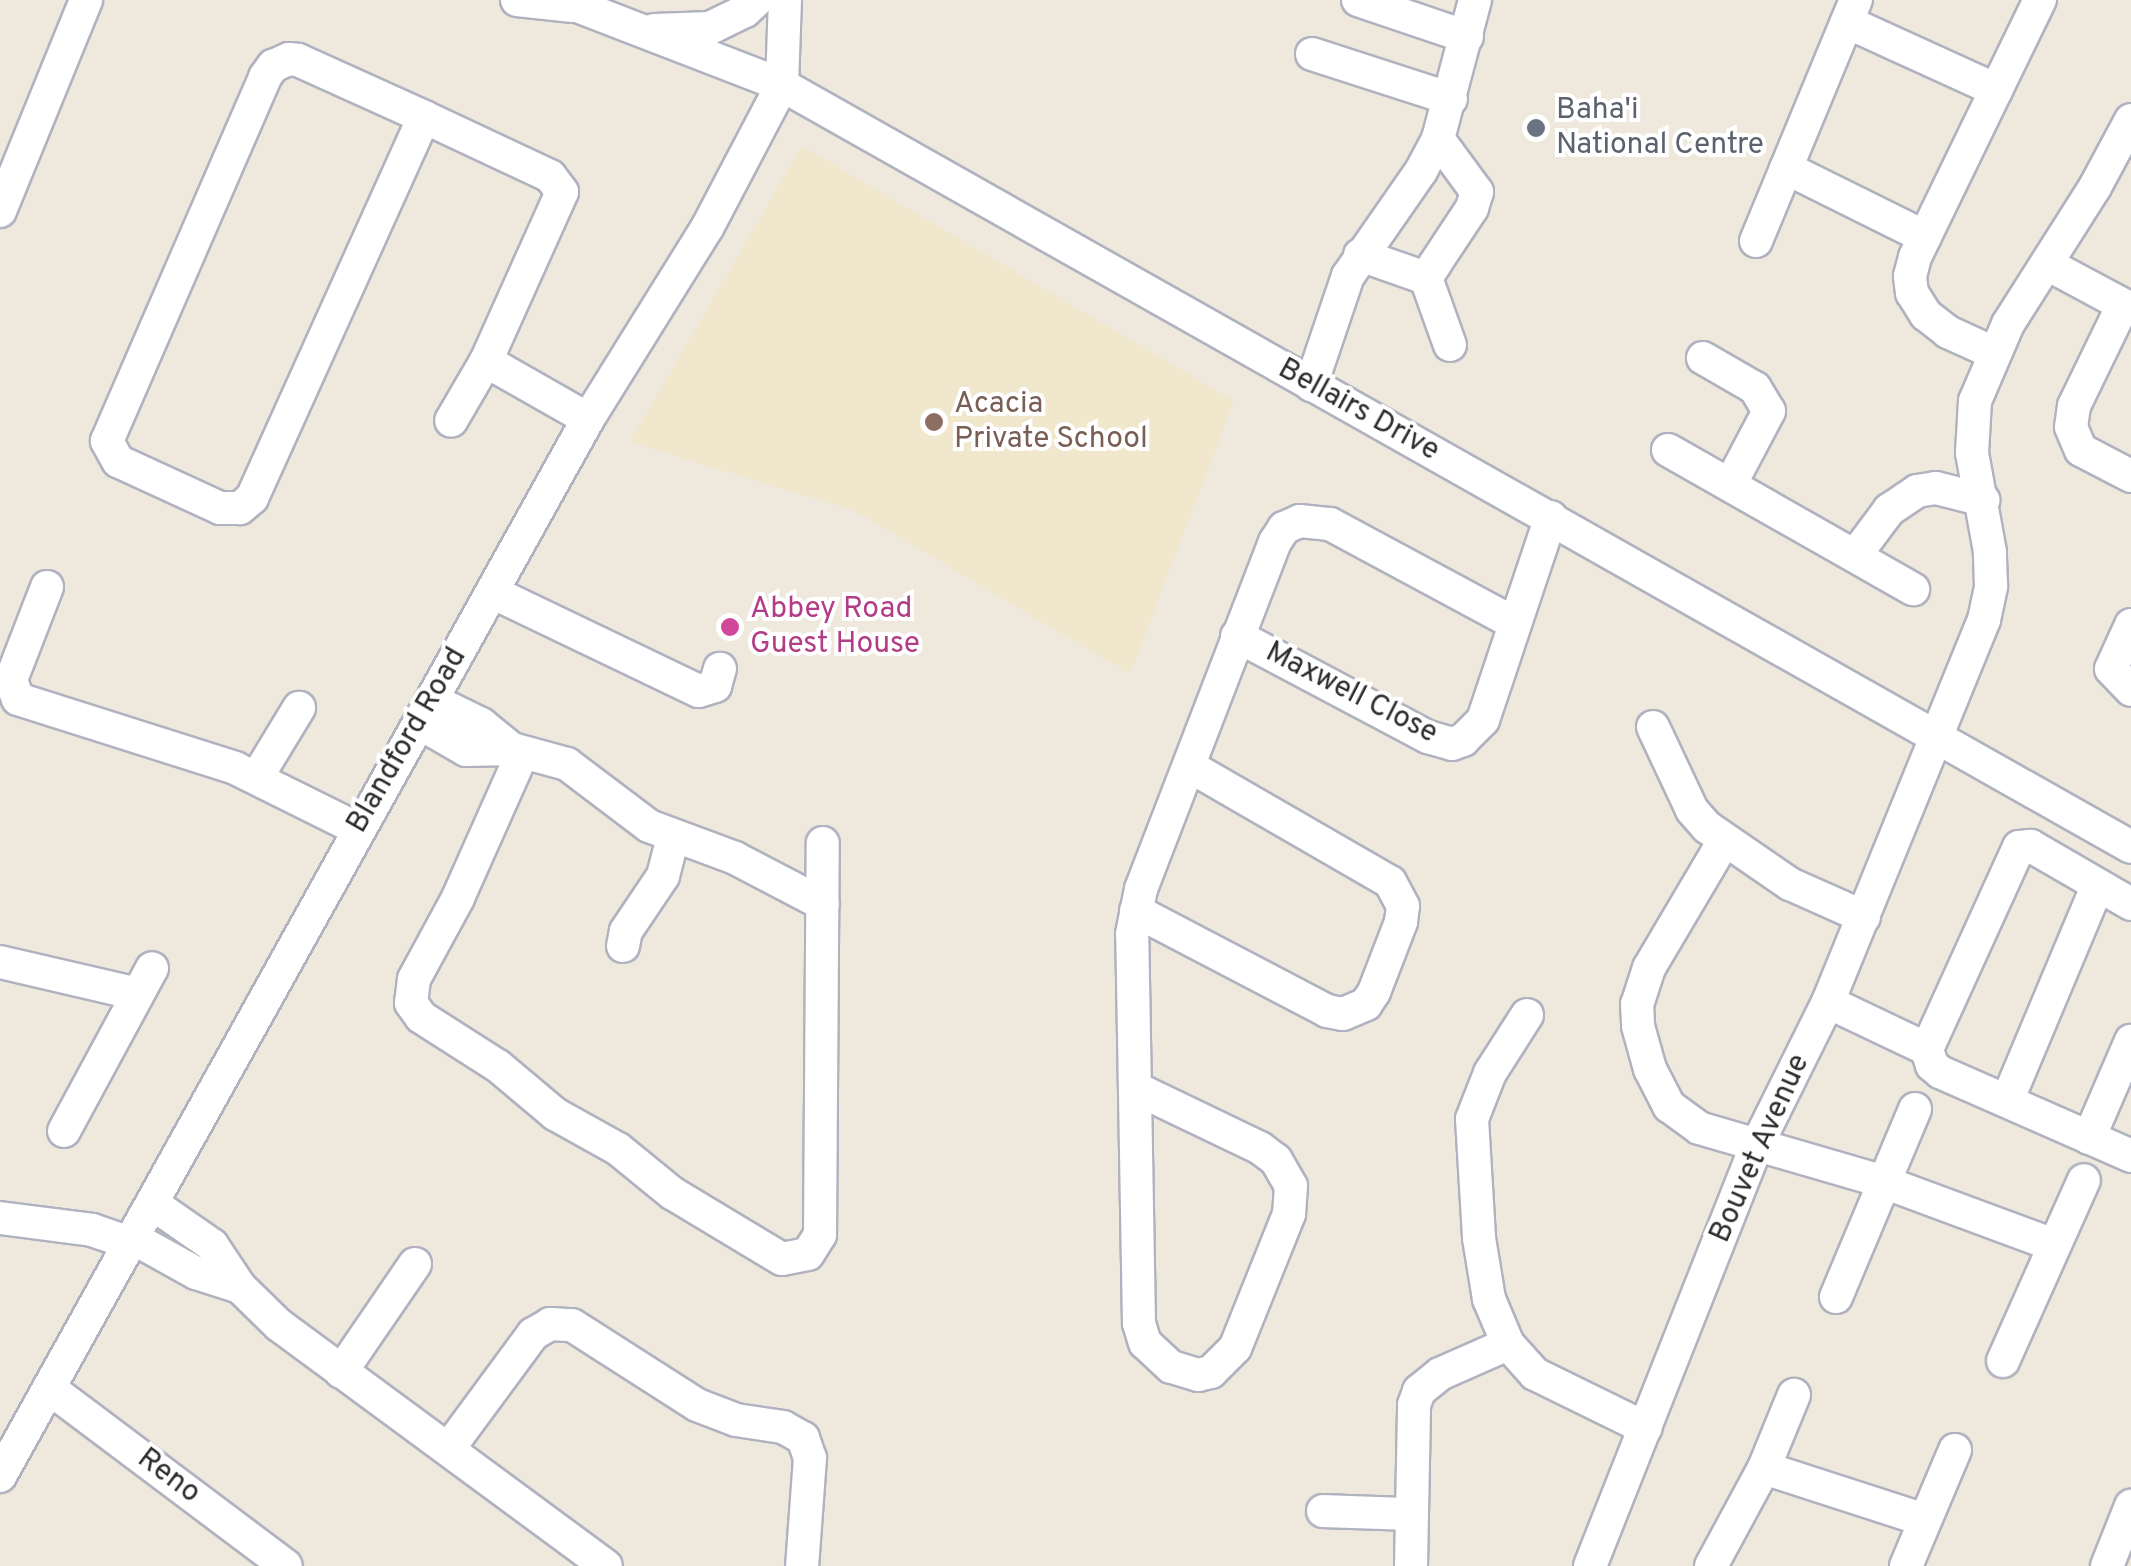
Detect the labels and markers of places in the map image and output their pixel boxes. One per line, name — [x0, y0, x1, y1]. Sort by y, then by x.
place label: Baha'i National Centre — [1556, 93, 1764, 164]
marker: Baha'i National Centre — [1525, 117, 1547, 139]
place label: Acacia Private School — [954, 387, 1148, 458]
marker: Acacia Private School — [923, 411, 945, 433]
place label: Abbey Road Guest House — [750, 592, 920, 662]
marker: Abbey Road Guest House — [719, 616, 741, 638]

